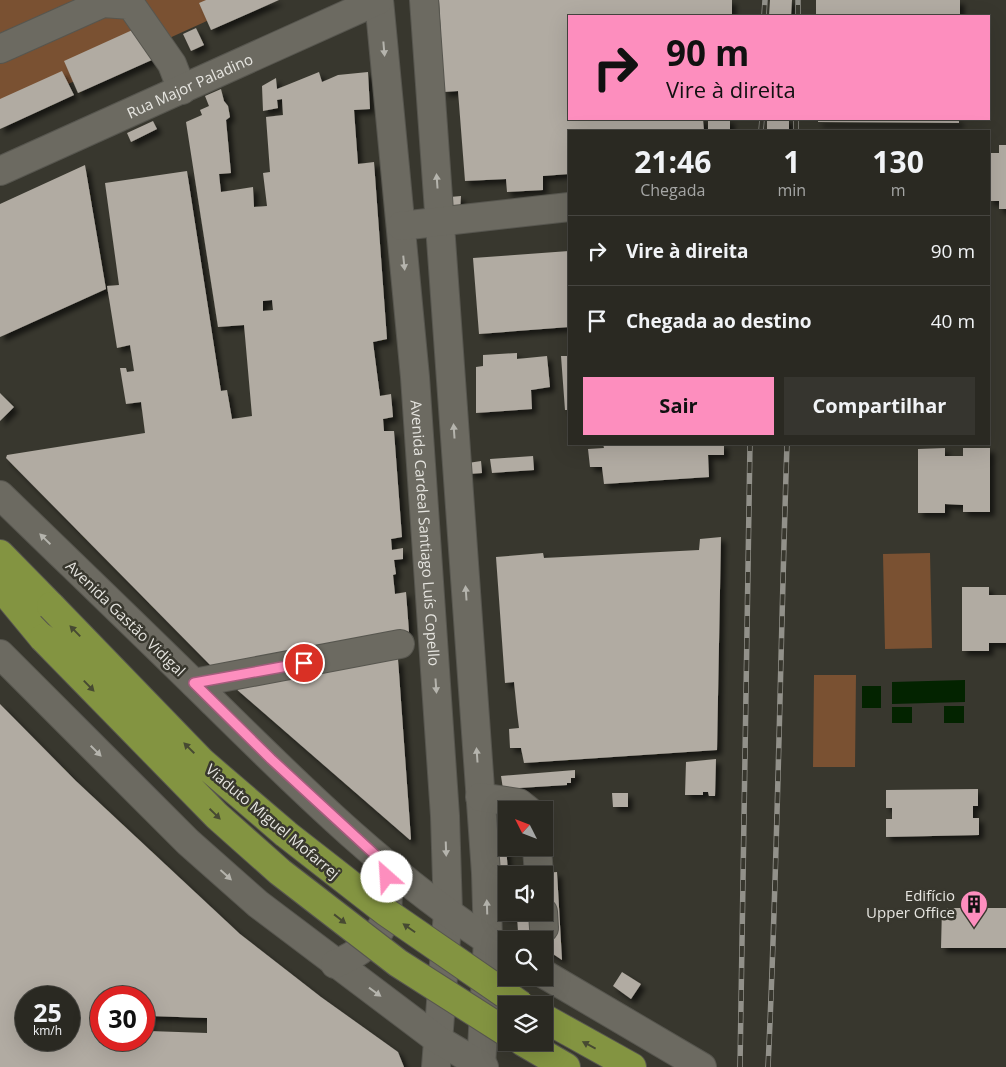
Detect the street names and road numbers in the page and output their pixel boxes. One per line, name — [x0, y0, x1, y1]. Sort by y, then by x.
street label: Rua Major Paladino — [123, 48, 256, 123]
street label: Avenida Cardeal Santiago Luís Copello — [407, 399, 445, 667]
street label: Avenida Gastão Vidigal — [62, 556, 190, 680]
street label: Viaduto Miguel Mofarrej — [202, 759, 344, 883]

